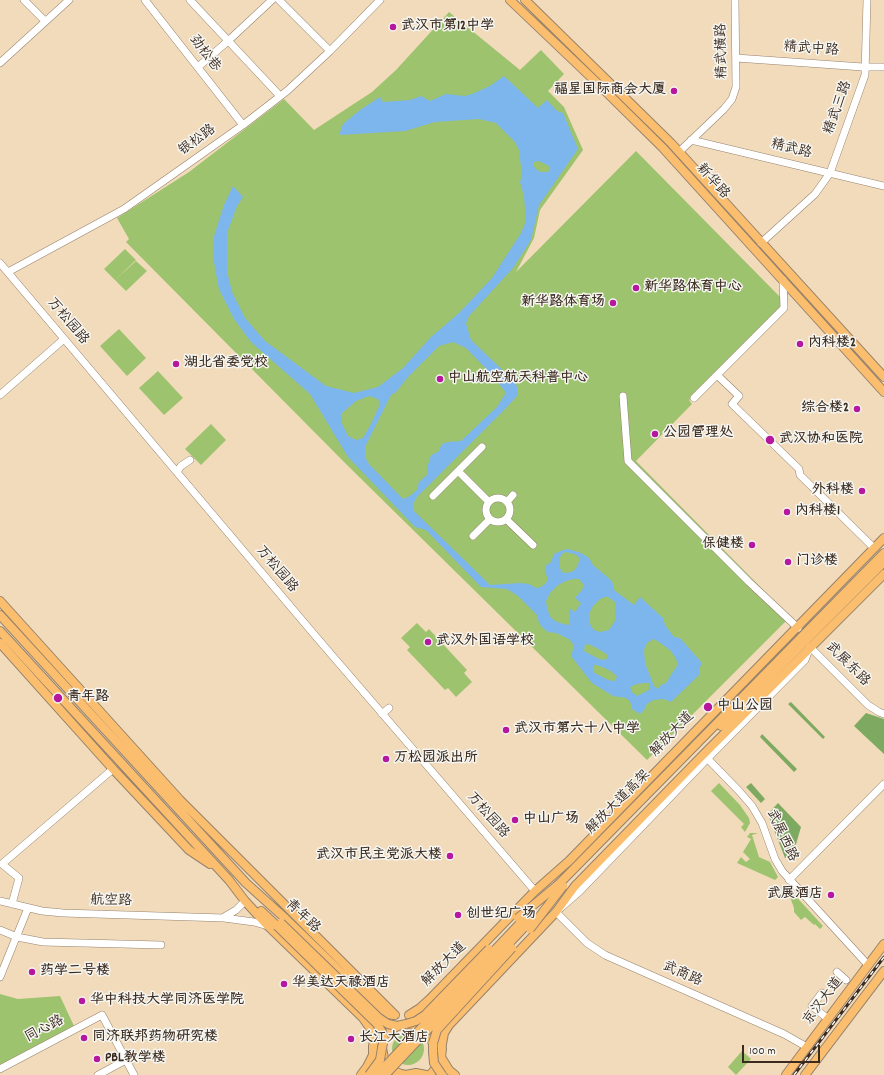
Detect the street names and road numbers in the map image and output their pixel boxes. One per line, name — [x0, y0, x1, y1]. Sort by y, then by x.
street label: 精武横路 — [714, 23, 732, 79]
street label: 劲松巷 — [184, 32, 224, 76]
street label: 精武中路 — [782, 40, 840, 60]
street label: 精武三路 — [822, 79, 856, 137]
street label: 银松路 — [176, 122, 220, 160]
street label: 精武路 — [769, 137, 813, 163]
street label: 新华路 — [692, 161, 732, 203]
street label: 万松园路 — [43, 295, 91, 349]
street label: 万松园路 — [252, 543, 300, 597]
street label: 武展东路 — [821, 639, 873, 691]
street label: 解放大道 — [648, 709, 698, 761]
street label: 解放大道高架 — [583, 767, 655, 839]
street label: 万松园路 — [462, 789, 512, 843]
street label: 武展西路 — [762, 807, 800, 865]
street label: 航空路 — [90, 893, 132, 911]
street label: 青年路 — [281, 897, 323, 937]
street label: 解放大道 — [419, 939, 471, 991]
street label: 武商路 — [659, 959, 705, 991]
street label: 京汉大道 — [800, 975, 848, 1029]
street label: 同心路 — [23, 1013, 67, 1047]

